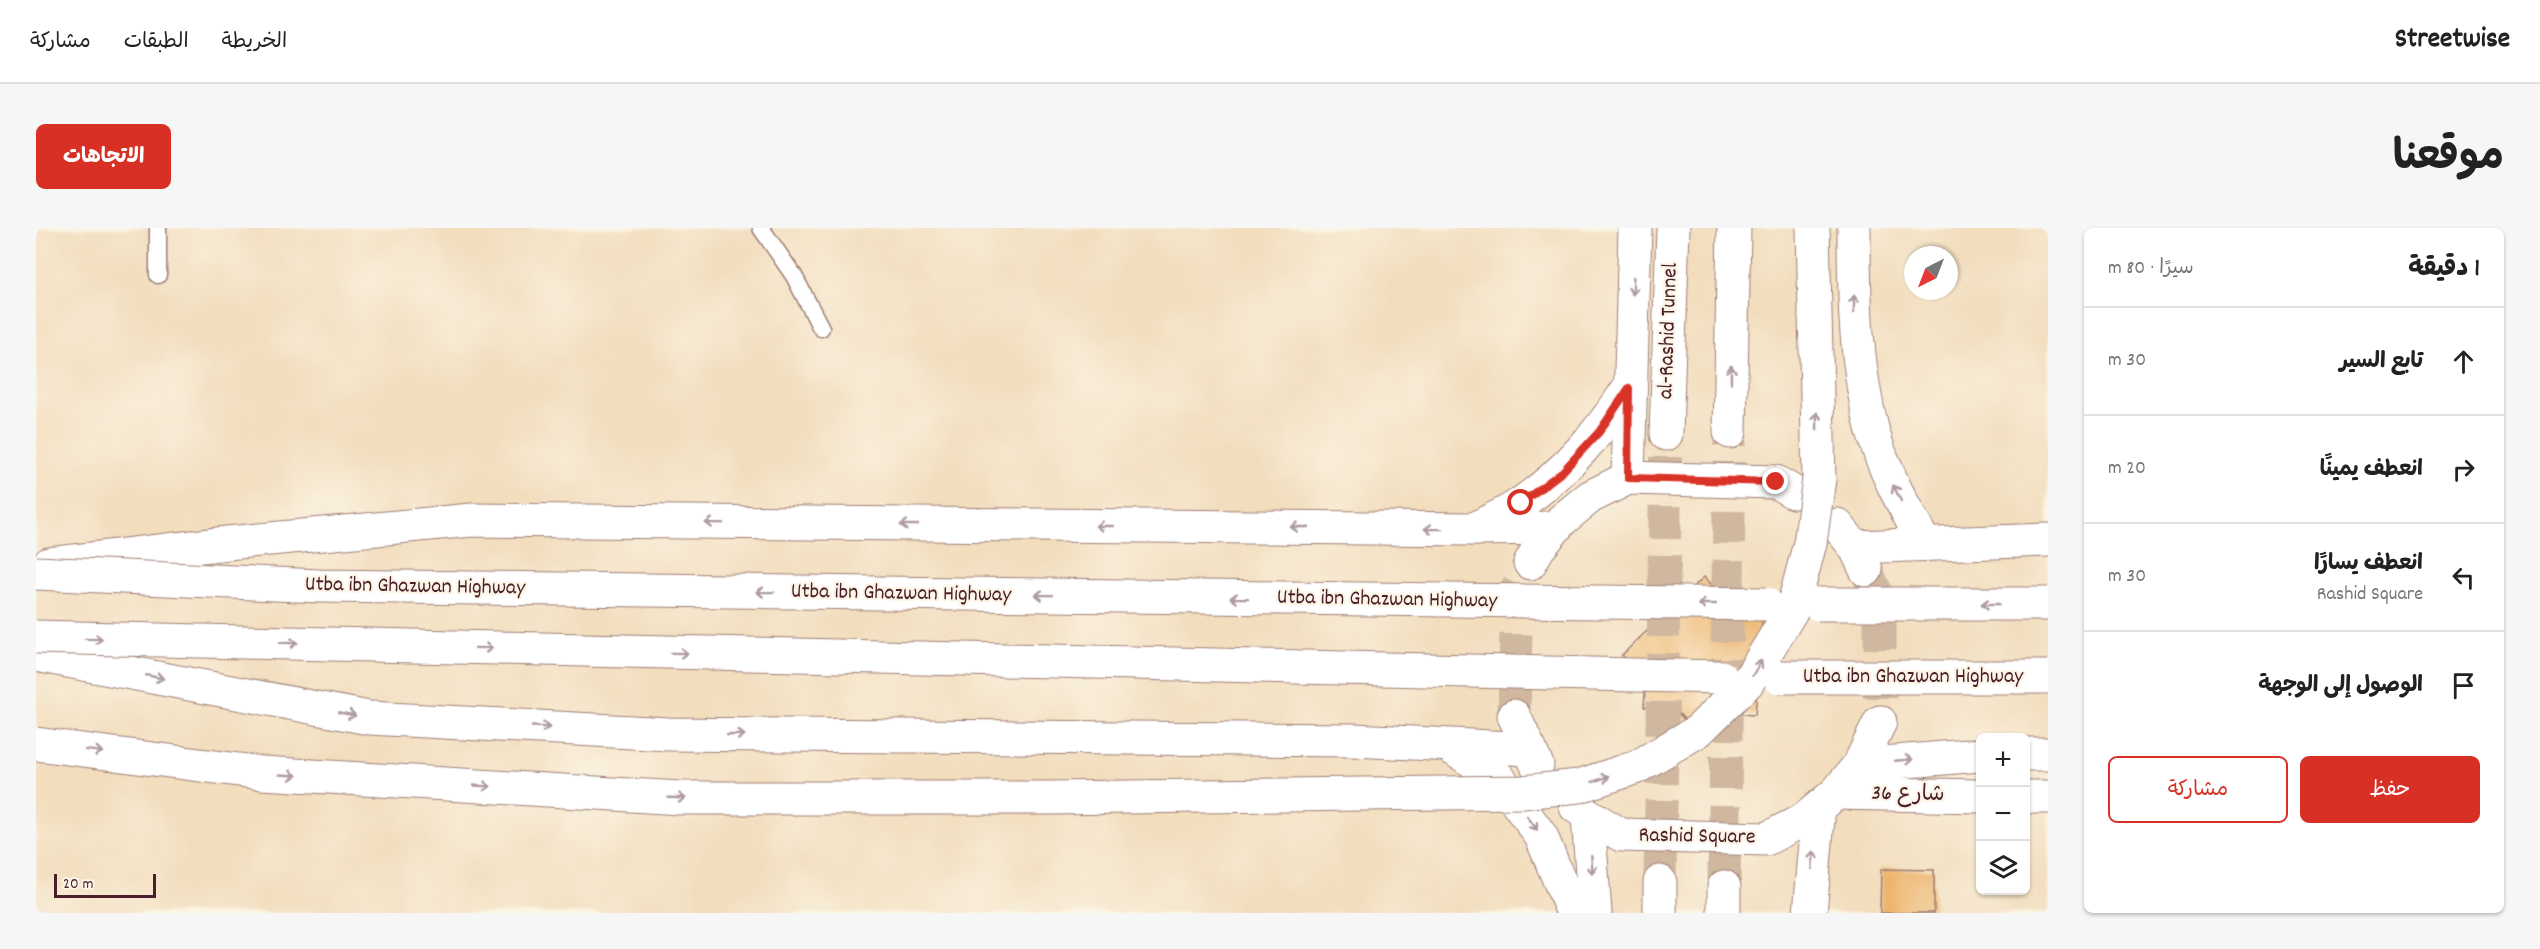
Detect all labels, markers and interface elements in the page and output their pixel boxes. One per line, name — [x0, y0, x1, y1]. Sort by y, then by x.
text: Streetwise — [2395, 21, 2510, 61]
text: مشاركة — [30, 28, 91, 58]
text: الطبقات — [124, 28, 189, 58]
text: الخريطة — [222, 28, 287, 58]
button: الاتجاهات — [36, 124, 171, 189]
text: موقعنا — [2393, 130, 2504, 190]
north arrow — [1904, 246, 1958, 300]
text: 1 دقيقة — [2408, 251, 2480, 288]
text: سيرًا · 80 m — [2108, 255, 2194, 283]
street label: al-Rashid Tunnel — [1651, 262, 1687, 400]
one-way arrow — [1627, 276, 1638, 296]
one-way arrow — [1848, 295, 1860, 315]
icon: ahead — [2447, 345, 2480, 378]
text: 30 m — [2108, 347, 2146, 375]
text: تابع السير — [2340, 347, 2423, 378]
one-way arrow — [1725, 364, 1737, 384]
one-way arrow — [1812, 411, 1823, 431]
icon: right — [2447, 453, 2480, 486]
text: 20 m — [2108, 455, 2146, 483]
text: انعطف يمينًا — [2320, 455, 2423, 486]
route end — [1762, 468, 1788, 494]
one-way arrow — [1891, 484, 1903, 502]
route start — [1507, 489, 1533, 515]
one-way arrow — [705, 517, 725, 529]
one-way arrow — [900, 519, 920, 530]
one-way arrow — [1095, 520, 1115, 532]
one-way arrow — [1290, 521, 1310, 533]
one-way arrow — [1423, 523, 1443, 534]
text: انعطف يسارًا — [2314, 549, 2423, 580]
icon: left — [2447, 561, 2480, 594]
text: 30 m — [2108, 563, 2146, 591]
street label: Utba ibn Ghazwan Highway — [305, 570, 526, 604]
street label: Utba ibn Ghazwan Highway — [791, 577, 1012, 611]
text: Rashid Square — [2317, 581, 2423, 609]
street label: Utba ibn Ghazwan Highway — [1277, 583, 1498, 617]
one-way arrow — [756, 586, 776, 598]
one-way arrow — [1035, 590, 1055, 601]
one-way arrow — [1230, 592, 1250, 604]
one-way arrow — [1698, 598, 1718, 610]
one-way arrow — [1980, 598, 2000, 610]
one-way arrow — [84, 633, 104, 644]
one-way arrow — [279, 638, 299, 649]
one-way arrow — [474, 642, 494, 654]
one-way arrow — [669, 647, 689, 658]
one-way arrow — [1751, 660, 1763, 677]
street label: Utba ibn Ghazwan Highway — [1803, 662, 2024, 693]
icon: arrive — [2447, 669, 2480, 702]
text: الوصول إلى الوجهة — [2258, 671, 2423, 702]
one-way arrow — [145, 672, 165, 683]
one-way arrow — [337, 708, 356, 719]
one-way arrow — [531, 722, 551, 733]
one-way arrow — [726, 729, 746, 741]
map controls — [1976, 733, 2030, 895]
button: + — [1976, 733, 2030, 787]
one-way arrow — [84, 746, 103, 757]
one-way arrow — [1894, 754, 1913, 765]
button: مشاركة — [2108, 756, 2288, 823]
button: حفظ — [2300, 756, 2480, 823]
one-way arrow — [277, 769, 297, 780]
one-way arrow — [1591, 773, 1610, 784]
street label: شارع 36 — [1871, 779, 1945, 811]
one-way arrow — [472, 781, 492, 792]
button: − — [1976, 787, 2030, 841]
one-way arrow — [666, 792, 686, 803]
one-way arrow — [1526, 814, 1538, 830]
street label: Rashid Square — [1638, 820, 1756, 854]
button: layers — [1976, 841, 2030, 895]
one-way arrow — [1808, 850, 1819, 870]
one-way arrow — [1587, 854, 1598, 874]
scale bar — [54, 871, 156, 898]
text: 20 m — [63, 873, 93, 896]

